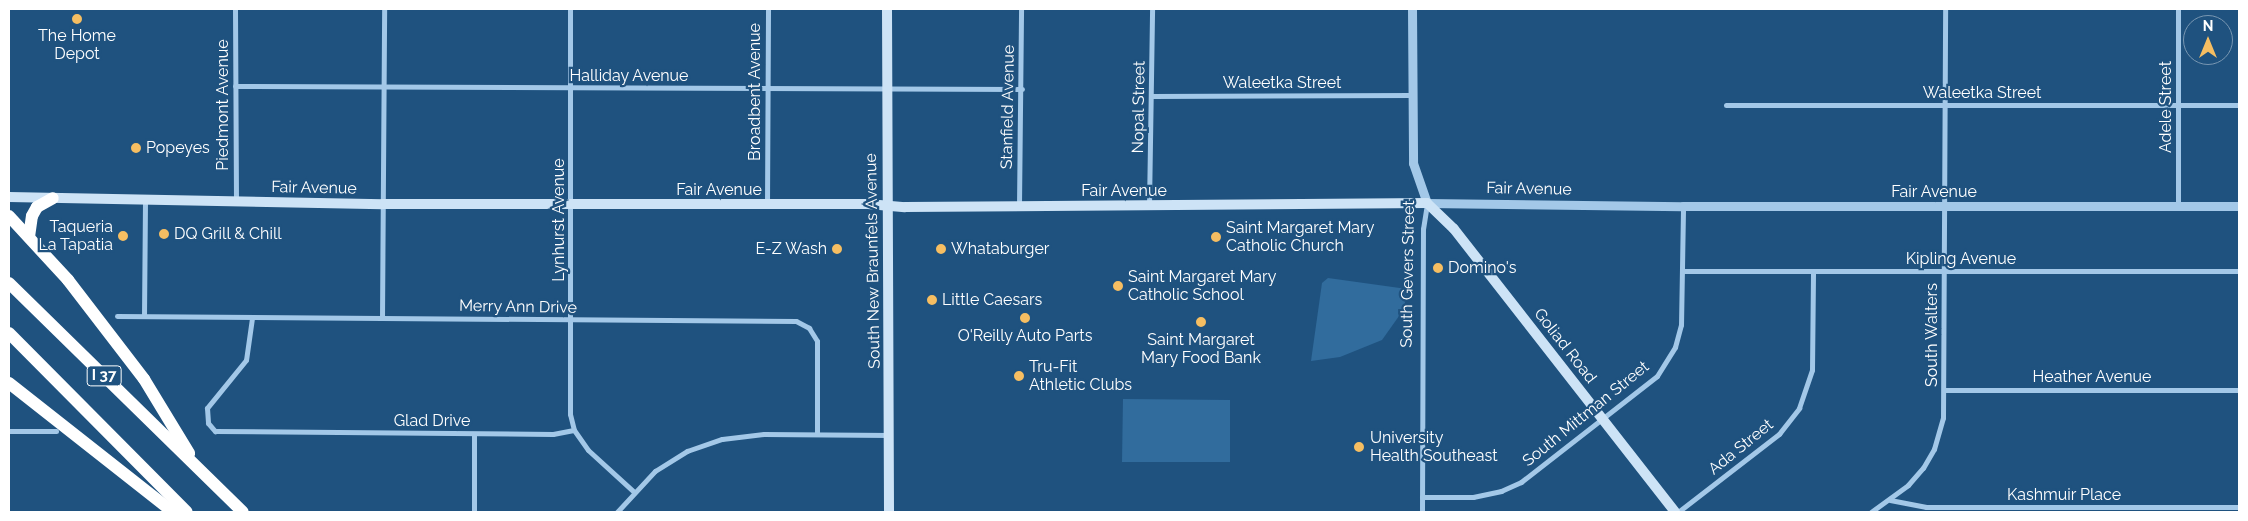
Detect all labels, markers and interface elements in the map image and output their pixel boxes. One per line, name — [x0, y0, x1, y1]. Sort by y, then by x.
marker: The Home Depot — [71, 13, 83, 25]
north arrow — [2183, 15, 2233, 65]
text: N — [2203, 18, 2213, 34]
street label: Broadbent Avenue — [745, 23, 765, 161]
place label: The Home Depot — [38, 26, 116, 64]
street label: Piedmont Avenue — [213, 39, 233, 171]
street label: Stanfield Avenue — [997, 44, 1019, 170]
street label: Nopal Street — [1129, 60, 1149, 154]
street label: Adele Street — [2156, 61, 2176, 153]
street label: Halliday Avenue — [569, 66, 689, 86]
street label: Waleetka Street — [1223, 73, 1341, 93]
street label: Waleetka Street — [1923, 83, 2041, 103]
place label: Popeyes — [146, 138, 210, 158]
marker: Popeyes — [130, 142, 142, 154]
street label: South New Braunfels Avenue — [862, 153, 884, 369]
street label: Lynhurst Avenue — [549, 158, 569, 282]
street label: Fair Avenue — [271, 178, 357, 198]
street label: Fair Avenue — [1486, 179, 1572, 199]
street label: Fair Avenue — [676, 180, 762, 200]
street label: Fair Avenue — [1081, 181, 1167, 201]
street label: Fair Avenue — [1891, 182, 1977, 202]
street label: South Gevers Street — [1397, 200, 1419, 348]
place label: Taqueria La Tapatia — [38, 217, 113, 255]
place label: Saint Margaret Mary Catholic Church — [1226, 218, 1374, 256]
place label: DQ Grill & Chill — [174, 224, 282, 244]
marker: DQ Grill & Chill — [158, 228, 170, 240]
marker: Taqueria La Tapatia — [117, 230, 129, 242]
marker: Saint Margaret Mary Catholic Church — [1210, 231, 1222, 243]
place label: E-Z Wash — [755, 239, 827, 259]
place label: Whataburger — [951, 239, 1049, 259]
marker: E-Z Wash — [831, 243, 843, 255]
marker: Whataburger — [935, 243, 947, 255]
street label: Kipling Avenue — [1906, 249, 2016, 269]
place label: Domino's — [1448, 258, 1516, 278]
marker: Domino's — [1432, 262, 1444, 274]
place label: Saint Margaret Mary Catholic School — [1128, 267, 1276, 305]
marker: Saint Margaret Mary Catholic School — [1112, 280, 1124, 292]
street label: South Walters — [1922, 283, 1942, 387]
place label: Little Caesars — [942, 290, 1042, 310]
marker: Little Caesars — [926, 294, 938, 306]
street label: Merry Ann Drive — [458, 296, 578, 318]
street label: Goliad Road — [1530, 305, 1600, 387]
marker: O'Reilly Auto Parts — [1019, 312, 1031, 324]
marker: Saint Margaret Mary Food Bank — [1195, 316, 1207, 328]
place label: O'Reilly Auto Parts — [957, 326, 1093, 346]
place label: Saint Margaret Mary Food Bank — [1141, 330, 1261, 368]
place label: Tru-Fit Athletic Clubs — [1029, 357, 1132, 395]
street label: South Mittman Street — [1519, 357, 1653, 471]
road number: I 37 — [86, 364, 122, 388]
street label: Heather Avenue — [2032, 367, 2152, 387]
marker: Tru-Fit Athletic Clubs — [1013, 370, 1025, 382]
street label: Glad Drive — [394, 411, 470, 431]
street label: Ada Street — [1705, 415, 1777, 479]
place label: University Health Southeast — [1370, 428, 1498, 466]
marker: University Health Southeast — [1352, 440, 1366, 454]
street label: Kashmuir Place — [2007, 485, 2121, 505]

